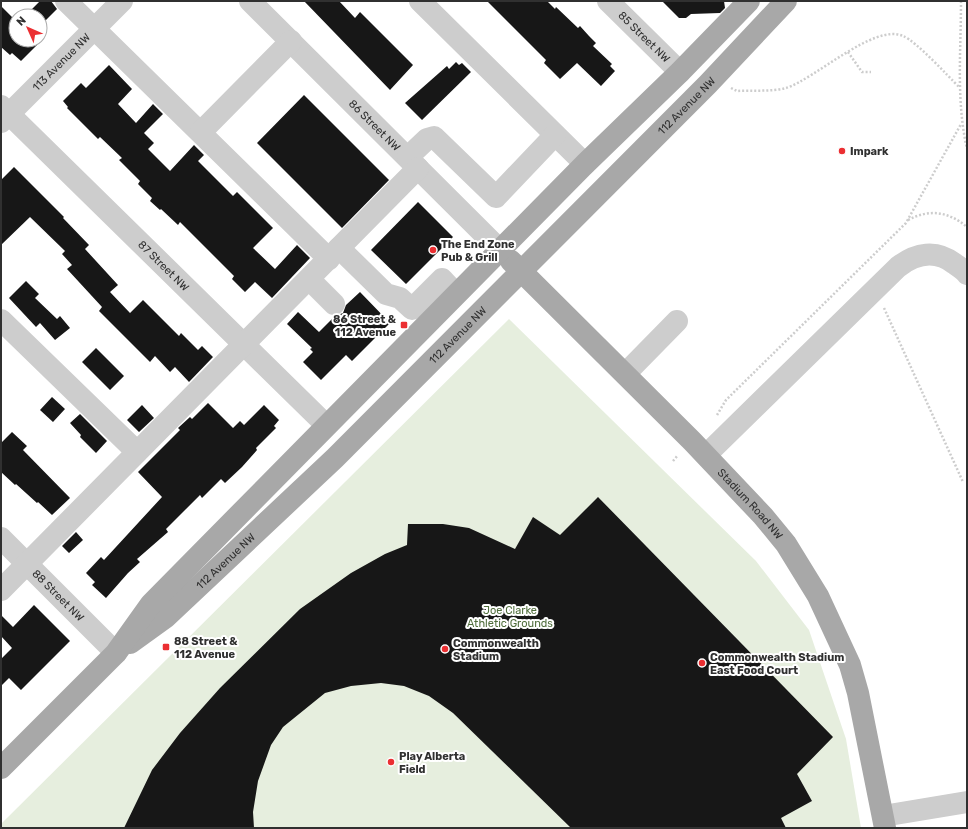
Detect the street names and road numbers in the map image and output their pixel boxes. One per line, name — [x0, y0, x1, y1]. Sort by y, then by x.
street label: 85 Street NW — [616, 9, 673, 65]
street label: 113 Avenue NW — [30, 30, 93, 93]
street label: 112 Avenue NW — [655, 74, 718, 137]
street label: 86 Street NW — [346, 97, 403, 154]
street label: 87 Street NW — [135, 238, 192, 294]
street label: 112 Avenue NW — [426, 303, 489, 367]
street label: Stadium Road NW — [715, 466, 786, 542]
street label: 112 Avenue NW — [193, 530, 258, 592]
street label: 88 Street NW — [30, 567, 87, 624]

